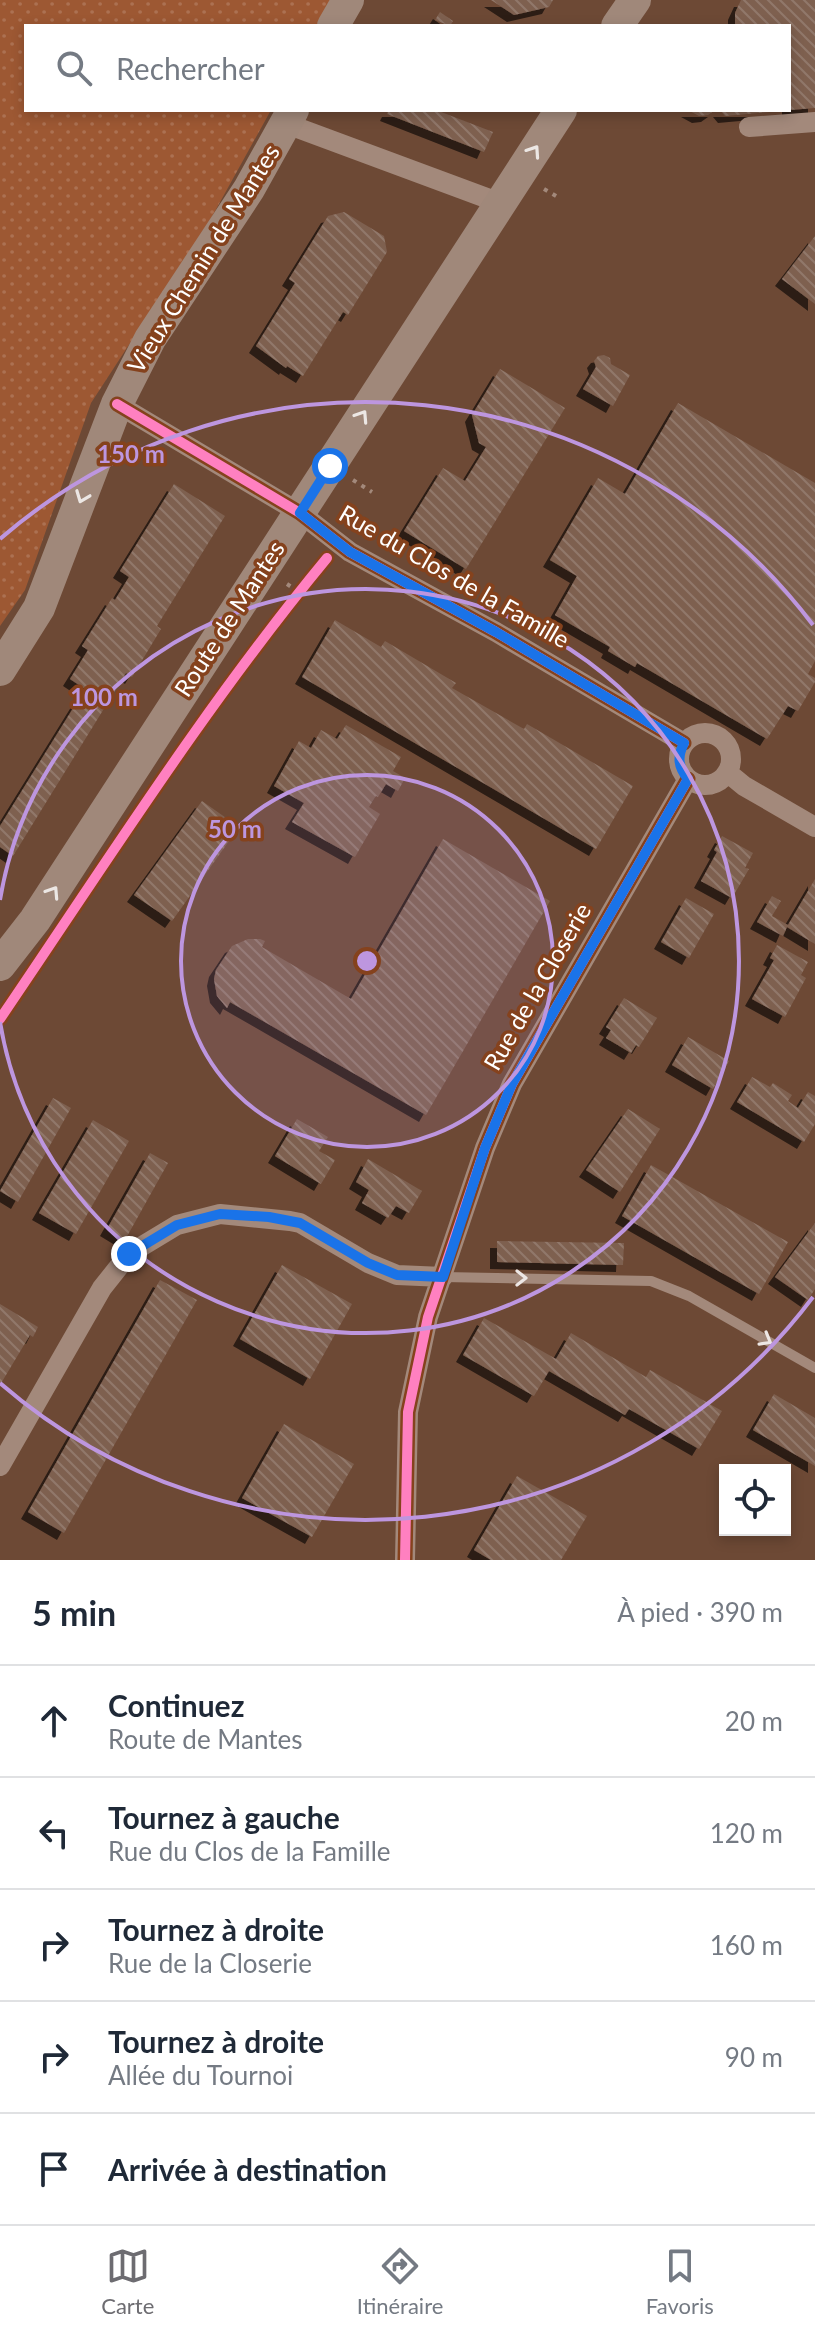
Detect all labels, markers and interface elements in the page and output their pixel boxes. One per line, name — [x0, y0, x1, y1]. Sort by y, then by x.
search box — [24, 24, 791, 112]
icon: search — [52, 46, 96, 90]
text: Rechercher — [116, 50, 265, 86]
street label: Vieux Chemin de Mantes — [120, 138, 285, 378]
one-way arrow — [524, 145, 539, 159]
one-way arrow — [353, 410, 368, 425]
text: 150 m — [97, 439, 165, 468]
route start — [312, 448, 348, 484]
one-way arrow — [76, 489, 92, 503]
street label: Rue du Clos de la Famille — [335, 498, 575, 653]
street label: Route de Mantes — [168, 535, 290, 701]
text: 100 m — [70, 682, 138, 711]
text: 50 m — [208, 814, 262, 843]
one-way arrow — [43, 886, 58, 901]
street label: Rue de la Closerie — [477, 897, 596, 1075]
centre of rings — [353, 947, 381, 975]
route end — [111, 1236, 147, 1272]
one-way arrow — [515, 1269, 528, 1287]
one-way arrow — [757, 1330, 772, 1346]
map controls — [719, 1464, 791, 1536]
button: locate — [719, 1464, 791, 1536]
text: 5 min — [32, 1592, 116, 1633]
text: À pied · 390 m — [617, 1596, 783, 1628]
text: Continuez — [108, 1687, 244, 1723]
icon: ahead — [32, 1699, 76, 1743]
text: 20 m — [725, 1705, 783, 1737]
text: Route de Mantes — [108, 1723, 303, 1755]
text: Tournez à gauche — [108, 1799, 340, 1835]
icon: left — [32, 1811, 76, 1855]
text: 120 m — [710, 1817, 783, 1849]
text: Rue du Clos de la Famille — [108, 1835, 391, 1867]
text: Tournez à droite — [108, 1911, 324, 1947]
icon: right — [32, 1923, 76, 1967]
text: 160 m — [710, 1929, 783, 1961]
text: Rue de la Closerie — [108, 1947, 312, 1979]
text: Tournez à droite — [108, 2023, 324, 2059]
icon: right — [32, 2035, 76, 2079]
text: 90 m — [725, 2041, 783, 2073]
text: Allée du Tournoi — [108, 2059, 293, 2091]
icon: arrive — [32, 2147, 76, 2191]
text: Arrivée à destination — [108, 2151, 387, 2187]
tab: Carte — [101, 2244, 154, 2319]
tab: Itinéraire — [357, 2244, 443, 2319]
tab: Favoris — [646, 2244, 714, 2319]

